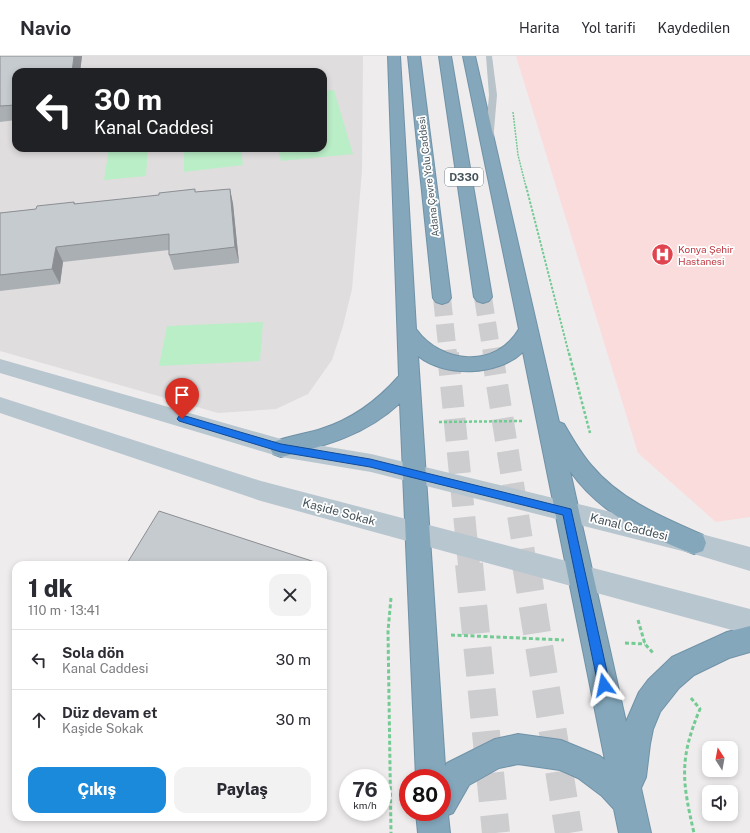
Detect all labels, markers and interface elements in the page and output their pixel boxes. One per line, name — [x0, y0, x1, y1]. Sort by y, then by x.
text: Navio — [20, 17, 71, 39]
text: Harita — [519, 20, 559, 36]
text: Yol tarifi — [581, 20, 636, 36]
text: Kaydedilen — [658, 20, 730, 36]
text: 30 m — [94, 83, 162, 116]
icon: left — [28, 84, 80, 136]
street label: Adana Çevre Yolu Caddesi — [415, 116, 441, 238]
text: Kanal Caddesi — [94, 117, 214, 138]
road number: D330 — [445, 168, 483, 186]
hospital icon: Konya Şehir Hastanesi — [650, 242, 676, 268]
place label: Konya Şehir Hastanesi — [678, 243, 734, 267]
pin — [165, 378, 199, 419]
icon: arrive — [171, 384, 193, 406]
street label: Kaşide Sokak — [301, 496, 377, 529]
street label: Kanal Caddesi — [589, 511, 669, 543]
text: 1 dk — [28, 574, 73, 602]
button: close — [269, 574, 311, 616]
text: 110 m · 13:41 — [28, 603, 100, 618]
text: Sola dön — [62, 644, 124, 661]
icon: left — [28, 649, 50, 671]
text: 30 m — [276, 651, 311, 668]
text: Kanal Caddesi — [62, 661, 148, 676]
position arrow — [583, 664, 625, 706]
text: Düz devam et — [62, 704, 157, 721]
icon: ahead — [28, 709, 50, 731]
text: 30 m — [276, 711, 311, 728]
text: Kaşide Sokak — [62, 721, 143, 736]
north arrow — [702, 741, 738, 777]
map controls — [702, 741, 738, 821]
button: Çıkış — [28, 767, 166, 813]
button: Paylaş — [174, 767, 311, 813]
speed limit sign: 80 — [399, 769, 451, 821]
text: 76 — [352, 778, 378, 802]
button: sound — [702, 785, 738, 821]
text: km/h — [353, 799, 377, 811]

